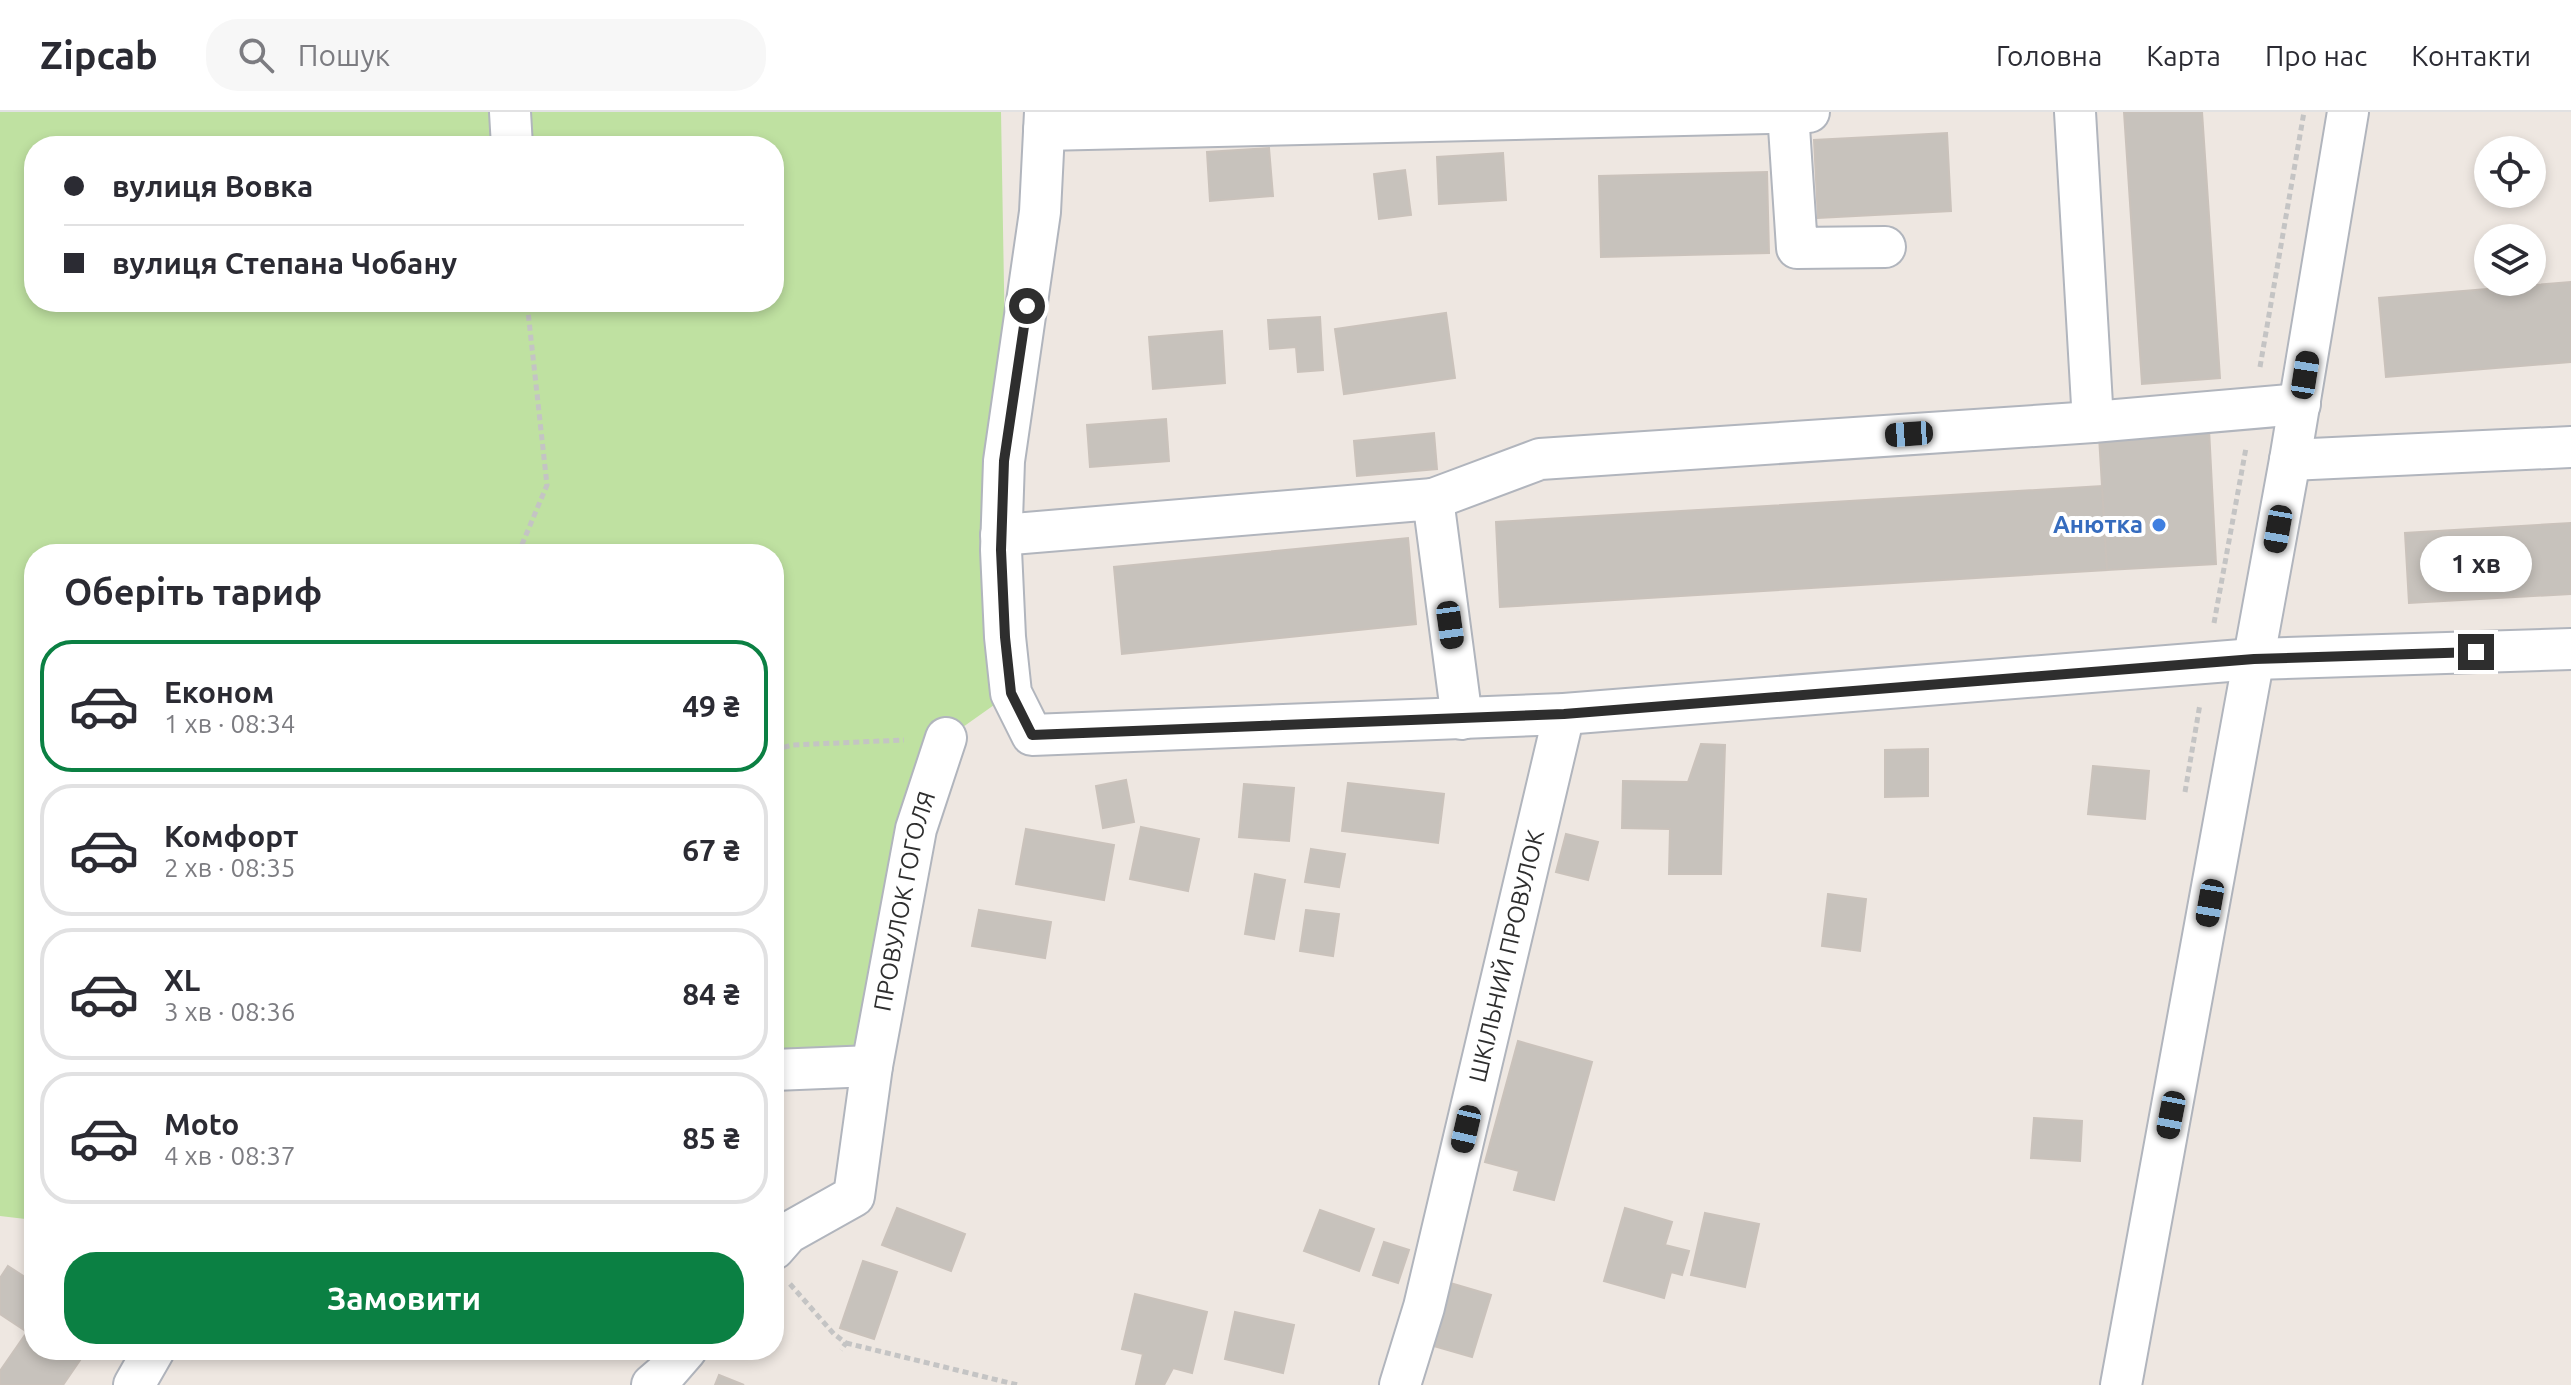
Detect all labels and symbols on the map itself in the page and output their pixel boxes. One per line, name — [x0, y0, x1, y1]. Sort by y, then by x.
route start — [1009, 288, 1045, 324]
car — [2289, 349, 2321, 401]
car — [1884, 420, 1934, 448]
car — [2262, 503, 2294, 555]
place label: Анютка — [2053, 511, 2143, 538]
marker: Анютка — [2150, 516, 2168, 534]
callout: 1 хв — [2420, 536, 2532, 592]
car — [1435, 600, 1465, 650]
route end — [2458, 634, 2494, 670]
street label: ПРОВУЛОК ГОГОЛЯ — [868, 788, 940, 1013]
street label: ШКІЛЬНИЙ ПРОВУЛОК — [1463, 827, 1549, 1085]
car — [2194, 877, 2226, 929]
car — [2155, 1089, 2187, 1141]
car — [1449, 1103, 1483, 1155]

